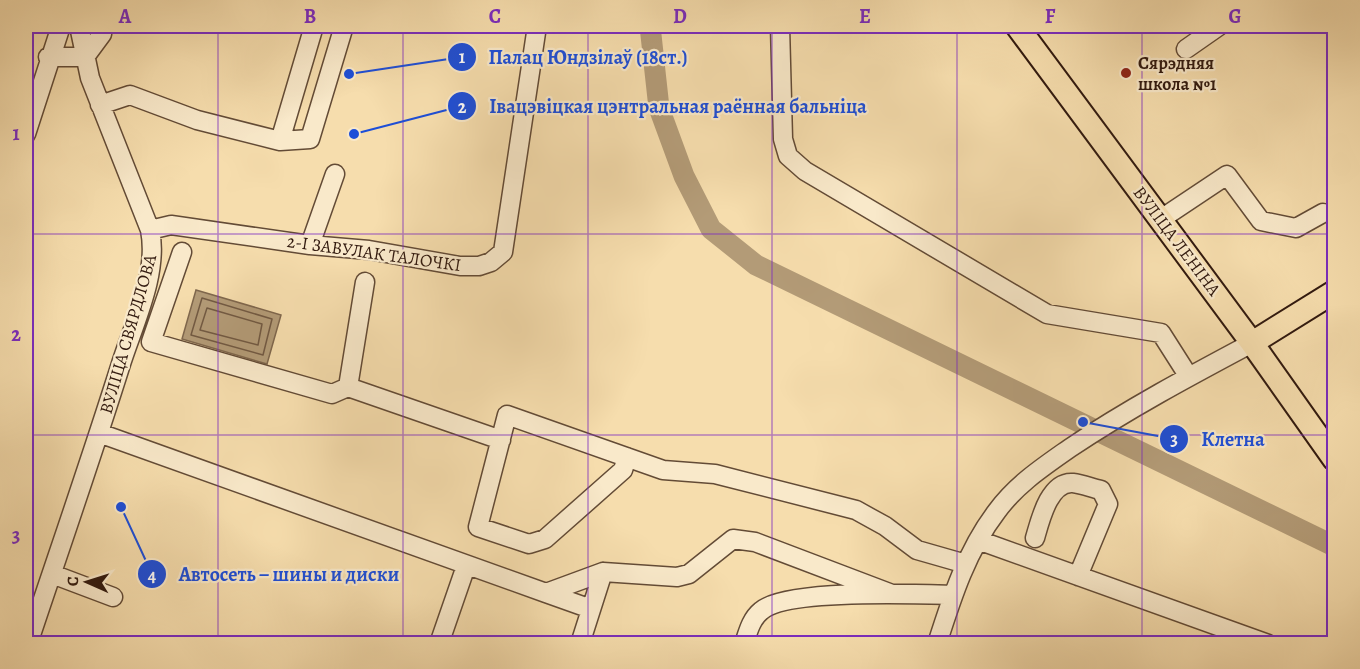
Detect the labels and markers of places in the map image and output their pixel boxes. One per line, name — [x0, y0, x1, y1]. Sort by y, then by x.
callout: Палац Юндзілаў (18ст.) — [447, 38, 700, 76]
place label: Сярэдняя школа №1 — [1138, 51, 1217, 96]
marker: Сярэдняя школа №1 — [1119, 66, 1133, 80]
callout: Івацэвіцкая цэнтральная раённая бальніца — [447, 87, 879, 125]
callout: Клетна — [1159, 420, 1277, 458]
callout: Автосеть – шины и диски — [137, 555, 412, 593]

